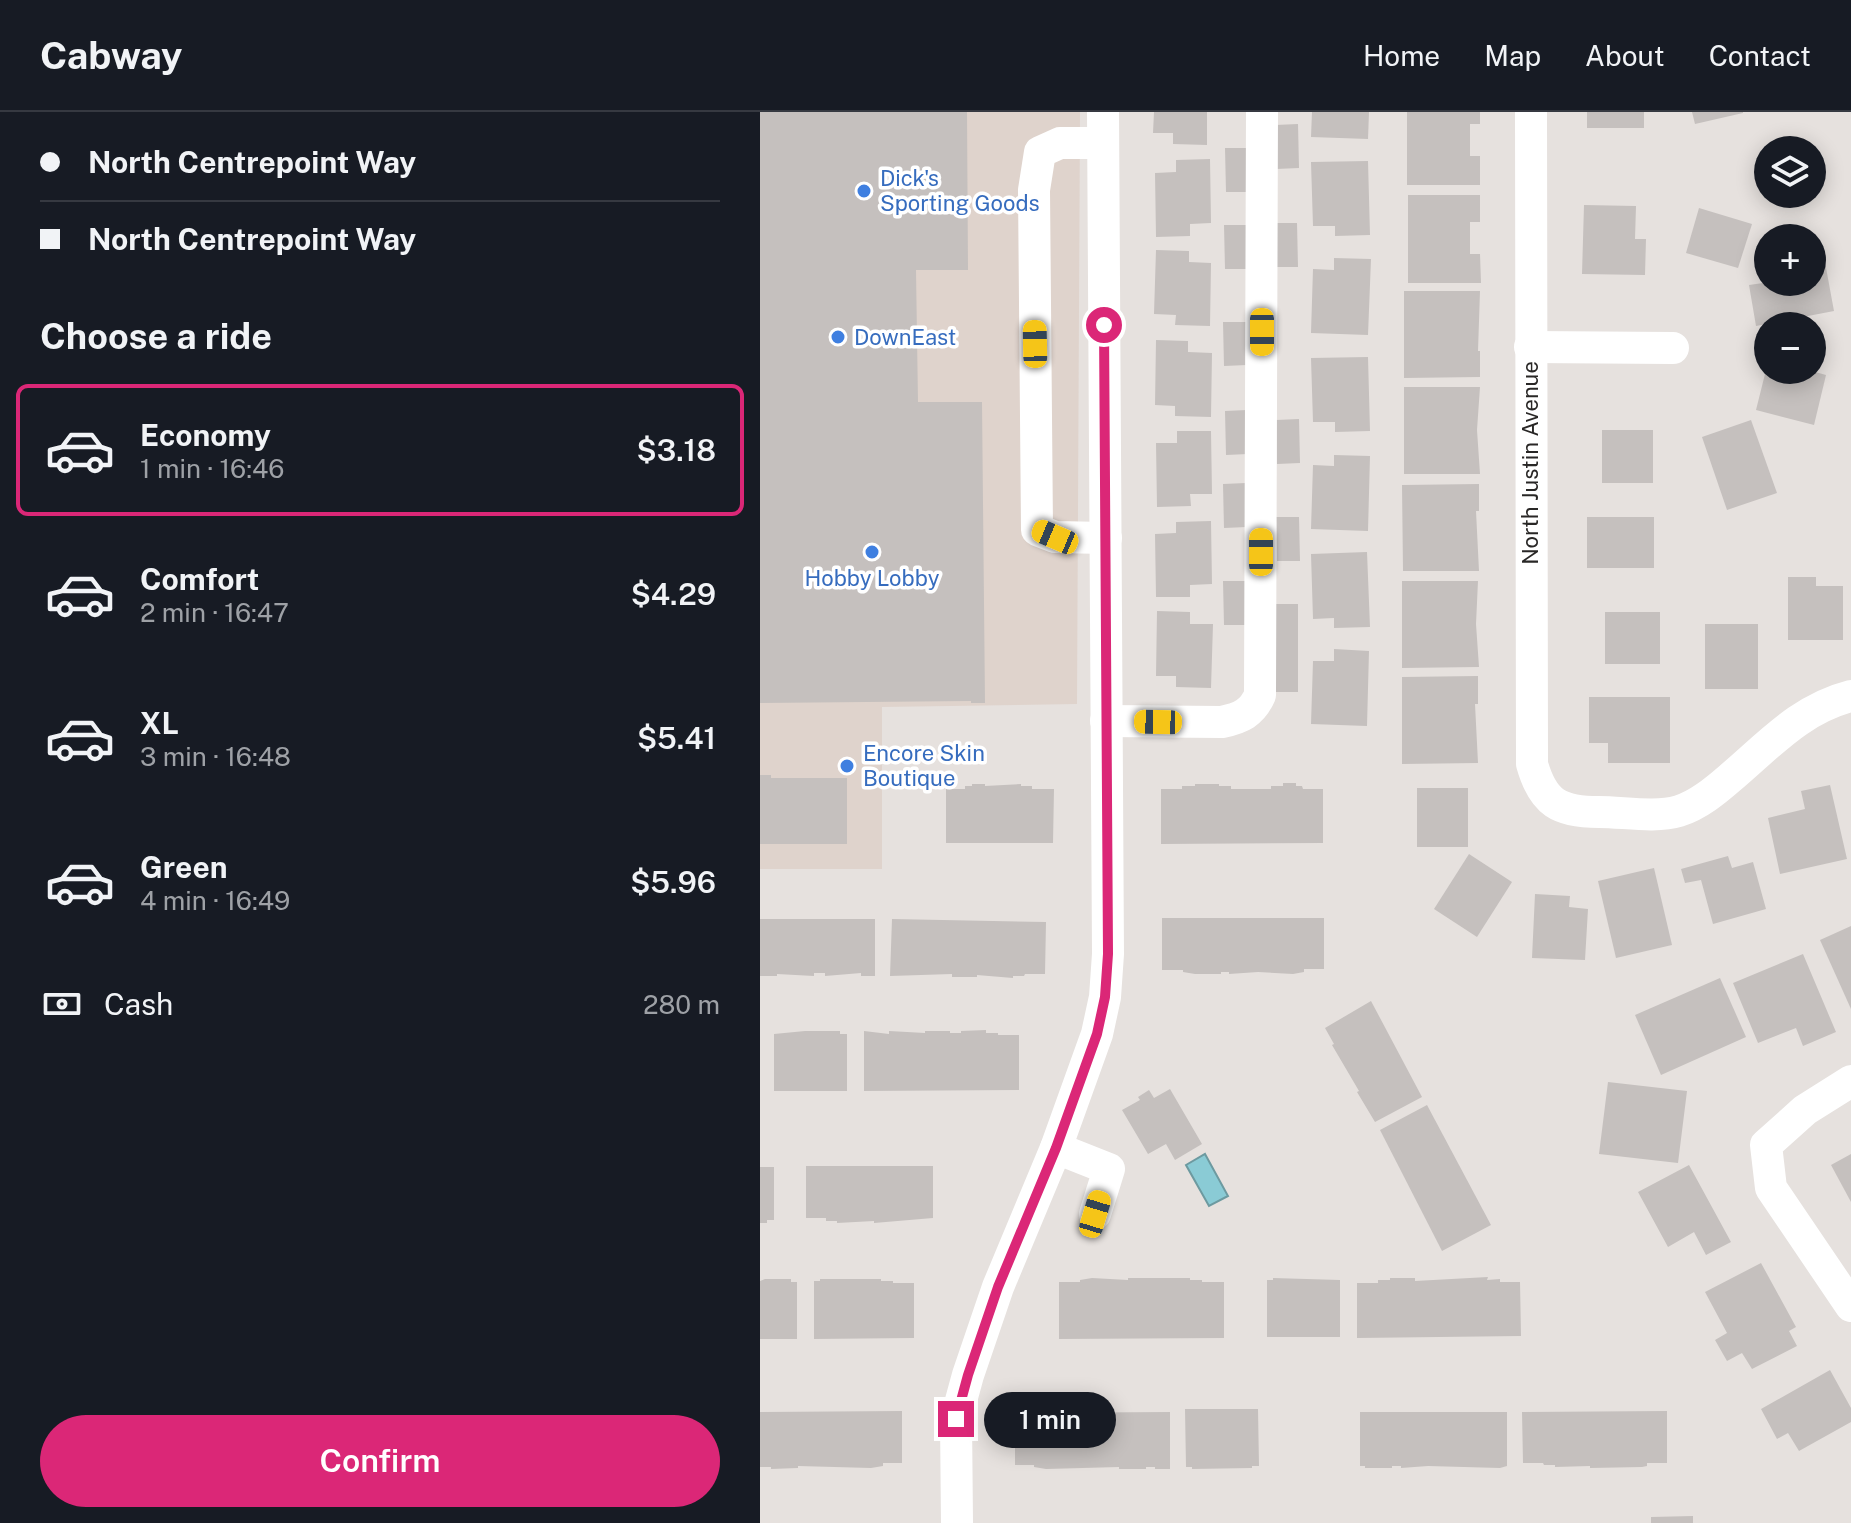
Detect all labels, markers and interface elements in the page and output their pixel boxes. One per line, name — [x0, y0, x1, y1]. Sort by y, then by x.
text: Cabway — [40, 33, 182, 78]
text: Home — [1363, 39, 1440, 72]
text: Map — [1484, 39, 1541, 72]
text: About — [1585, 39, 1665, 72]
text: Contact — [1709, 39, 1811, 72]
map controls — [1754, 136, 1826, 384]
button: layers — [1754, 136, 1826, 208]
text: North Centrepoint Way — [88, 144, 416, 180]
place label: Dick's Sporting Goods — [880, 165, 1040, 216]
marker: Dick's Sporting Goods — [855, 182, 873, 200]
text: North Centrepoint Way — [88, 221, 416, 257]
button: + — [1754, 224, 1826, 296]
route start — [1086, 307, 1122, 343]
car — [1250, 308, 1274, 356]
button: − — [1754, 312, 1826, 384]
text: Choose a ride — [40, 315, 272, 357]
car — [1023, 320, 1047, 368]
place label: DownEast — [854, 324, 956, 350]
marker: DownEast — [829, 328, 847, 346]
street label: North Justin Avenue — [1517, 361, 1543, 565]
icon: car — [44, 414, 116, 486]
text: Economy — [140, 417, 271, 453]
text: $3.18 — [637, 432, 716, 468]
text: 1 min · 16:46 — [140, 453, 284, 484]
car — [1028, 517, 1082, 557]
car — [1249, 528, 1273, 576]
marker: Hobby Lobby — [863, 543, 881, 561]
icon: car — [44, 558, 116, 630]
text: Comfort — [140, 561, 259, 597]
place label: Hobby Lobby — [805, 565, 940, 591]
text: $4.29 — [631, 576, 716, 612]
text: 2 min · 16:47 — [140, 597, 289, 628]
icon: car — [44, 702, 116, 774]
text: XL — [140, 705, 179, 741]
car — [1134, 710, 1182, 734]
text: $5.41 — [637, 720, 716, 756]
place label: Encore Skin Boutique — [863, 740, 985, 791]
text: 3 min · 16:48 — [140, 741, 291, 772]
marker: Encore Skin Boutique — [838, 757, 856, 775]
icon: car — [44, 846, 116, 918]
text: Green — [140, 849, 227, 885]
text: $5.96 — [630, 864, 716, 900]
text: 4 min · 16:49 — [140, 885, 290, 916]
icon: cash — [40, 982, 84, 1026]
text: Cash — [104, 986, 173, 1022]
text: 280 m — [643, 989, 720, 1020]
car — [1077, 1188, 1113, 1240]
callout: 1 min — [984, 1391, 1116, 1447]
route end — [938, 1401, 974, 1437]
text: 1 min — [1019, 1404, 1081, 1435]
button: Confirm — [40, 1415, 720, 1507]

